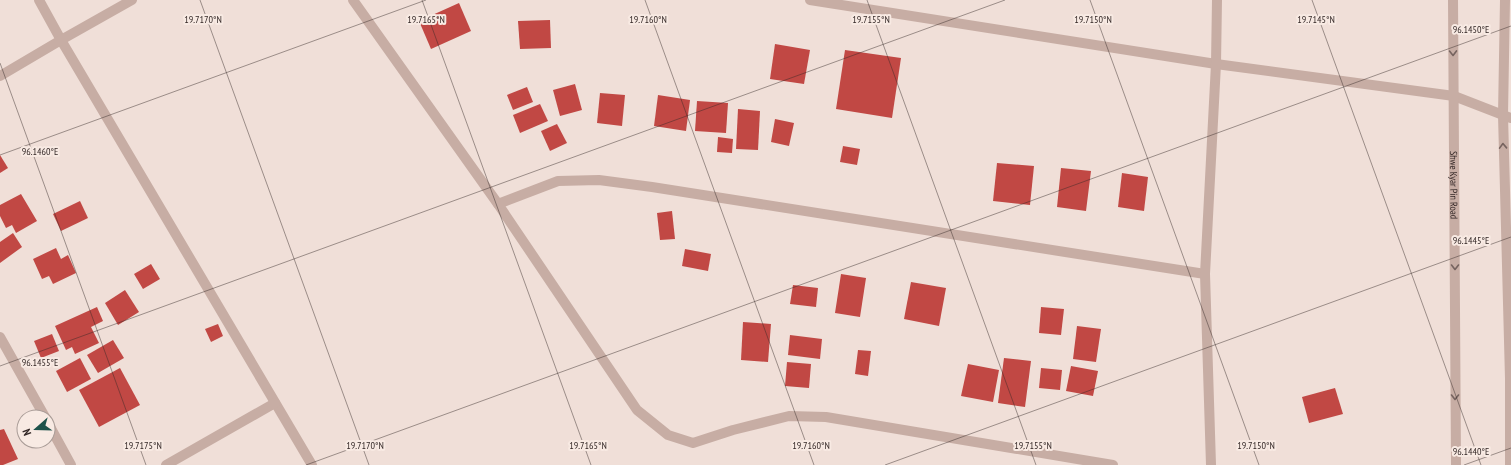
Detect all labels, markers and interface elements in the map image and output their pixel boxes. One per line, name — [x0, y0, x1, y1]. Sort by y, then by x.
text: 19.7170°N — [184, 13, 222, 26]
text: 19.7165°N — [407, 13, 445, 26]
text: 19.7160°N — [629, 13, 667, 26]
text: 19.7155°N — [852, 13, 890, 26]
text: 19.7150°N — [1074, 13, 1112, 26]
text: 19.7145°N — [1297, 13, 1335, 26]
text: 96.1450°E — [1453, 23, 1489, 36]
one-way arrow — [1449, 50, 1458, 56]
one-way arrow — [1499, 143, 1508, 149]
text: 96.1460°E — [22, 145, 58, 158]
street label: Shwe Kyar Pin Road — [1447, 151, 1460, 219]
text: 96.1445°E — [1453, 234, 1489, 247]
one-way arrow — [1451, 264, 1459, 270]
text: 96.1455°E — [22, 356, 58, 369]
one-way arrow — [1451, 394, 1459, 400]
north arrow — [16, 409, 56, 449]
text: N — [19, 427, 34, 438]
text: 19.7175°N — [124, 439, 162, 452]
text: 19.7170°N — [346, 439, 384, 452]
text: 19.7165°N — [569, 439, 607, 452]
text: 19.7160°N — [792, 439, 830, 452]
text: 19.7155°N — [1014, 439, 1052, 452]
text: 19.7150°N — [1237, 439, 1275, 452]
text: 96.1440°E — [1453, 445, 1489, 458]

